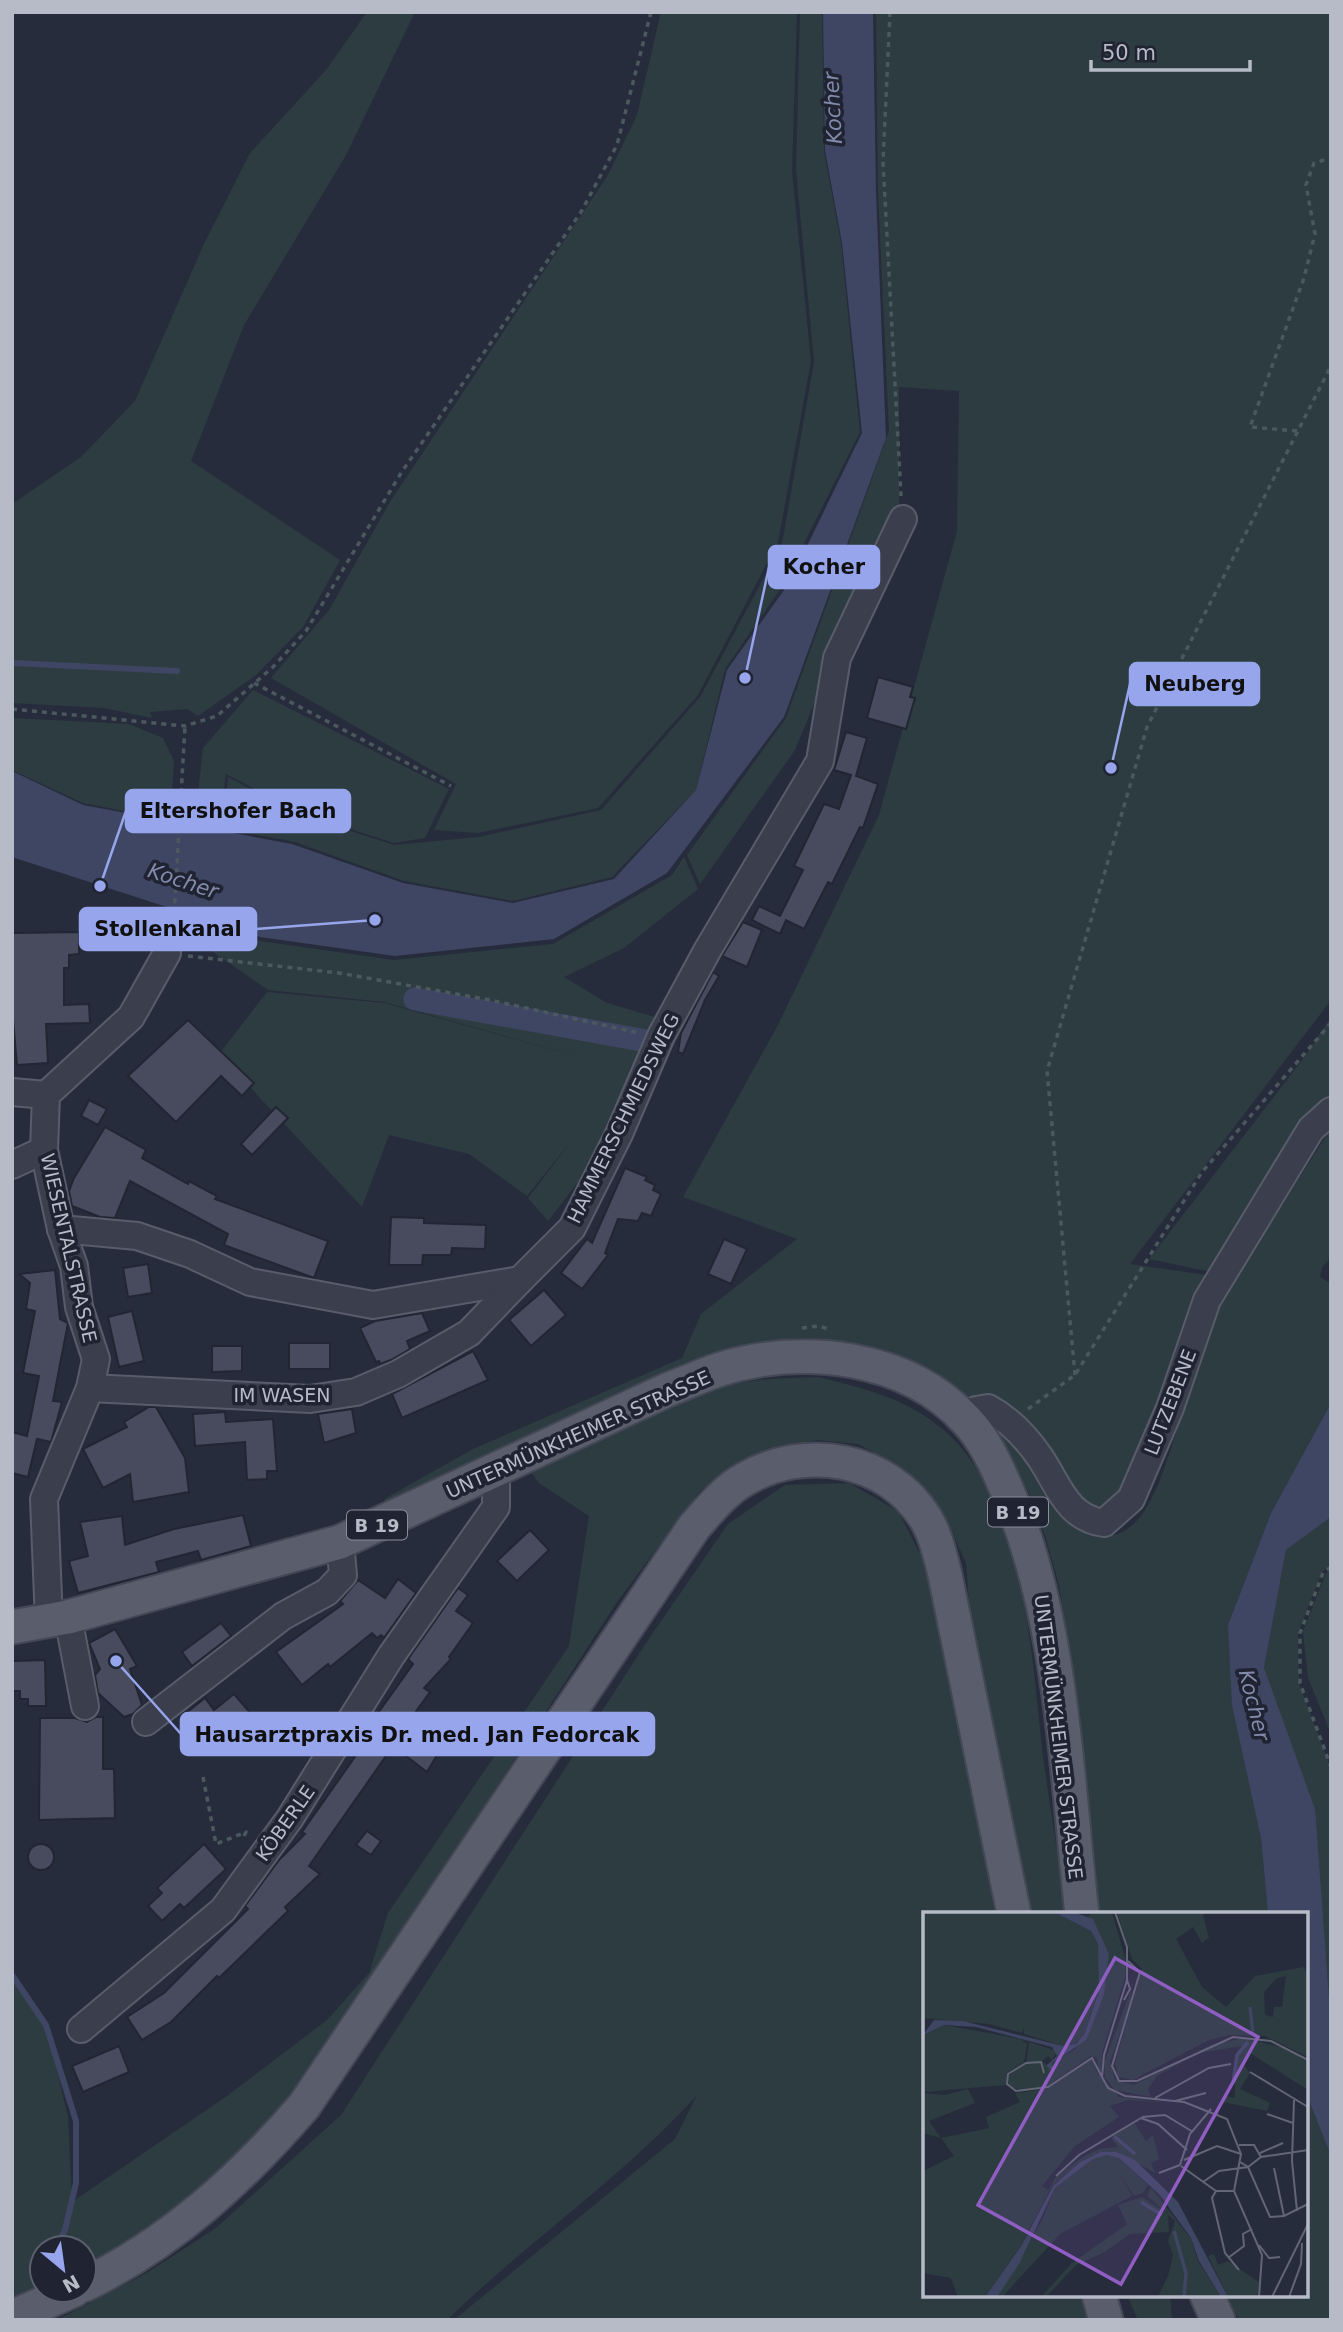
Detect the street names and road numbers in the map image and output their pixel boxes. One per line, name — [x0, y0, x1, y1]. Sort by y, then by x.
street label: HAMMERSCHMIEDSWEG — [562, 1009, 684, 1227]
street label: WIESENTALSTRASSE — [37, 1151, 101, 1345]
street label: LUTZEBENE — [1140, 1346, 1200, 1458]
street label: UNTERMÜNKHEIMER STRASSE — [443, 1366, 713, 1502]
street label: IM WASEN — [233, 1384, 331, 1406]
road number: B 19 — [988, 1498, 1048, 1526]
road number: B 19 — [347, 1510, 407, 1540]
street label: UNTERMÜNKHEIMER STRASSE — [1031, 1593, 1087, 1881]
street label: KÖBERLE — [251, 1781, 319, 1865]

